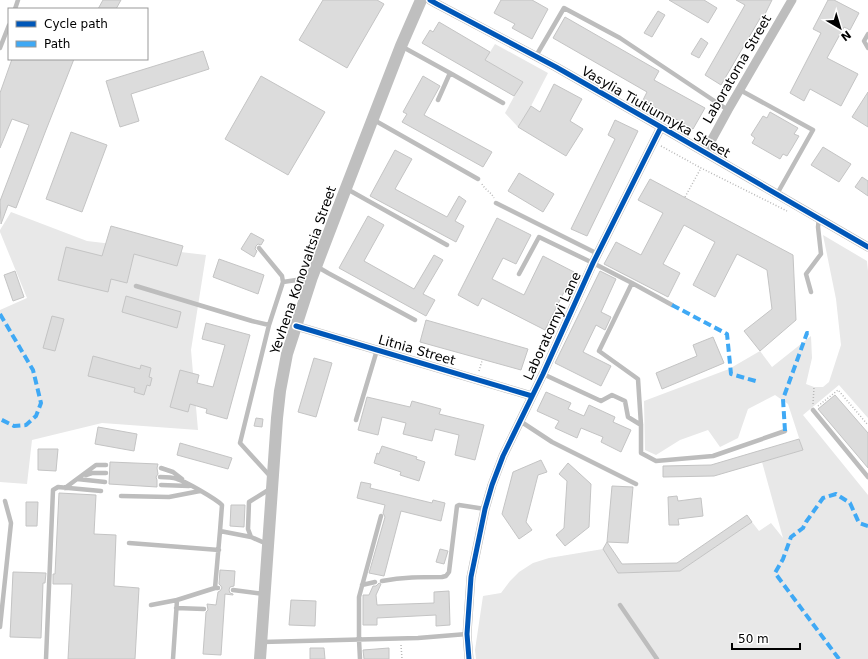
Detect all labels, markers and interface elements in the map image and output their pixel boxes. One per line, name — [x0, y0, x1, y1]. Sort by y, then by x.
legend — [8, 8, 148, 60]
north arrow — [820, 8, 860, 48]
street label: Laboratorna Street — [700, 12, 774, 126]
text: Cycle path — [44, 17, 108, 31]
text: N — [838, 28, 853, 43]
text: Path — [44, 37, 70, 51]
street label: Vasylia Tiutiunnyka Street — [579, 63, 733, 161]
street label: Yevhena Konovaltsia Street — [267, 184, 339, 357]
street label: Laboratornyi Lane — [520, 269, 584, 383]
street label: Litnia Street — [377, 332, 457, 368]
scale bar — [732, 625, 800, 651]
text: 50 m — [738, 632, 769, 646]

